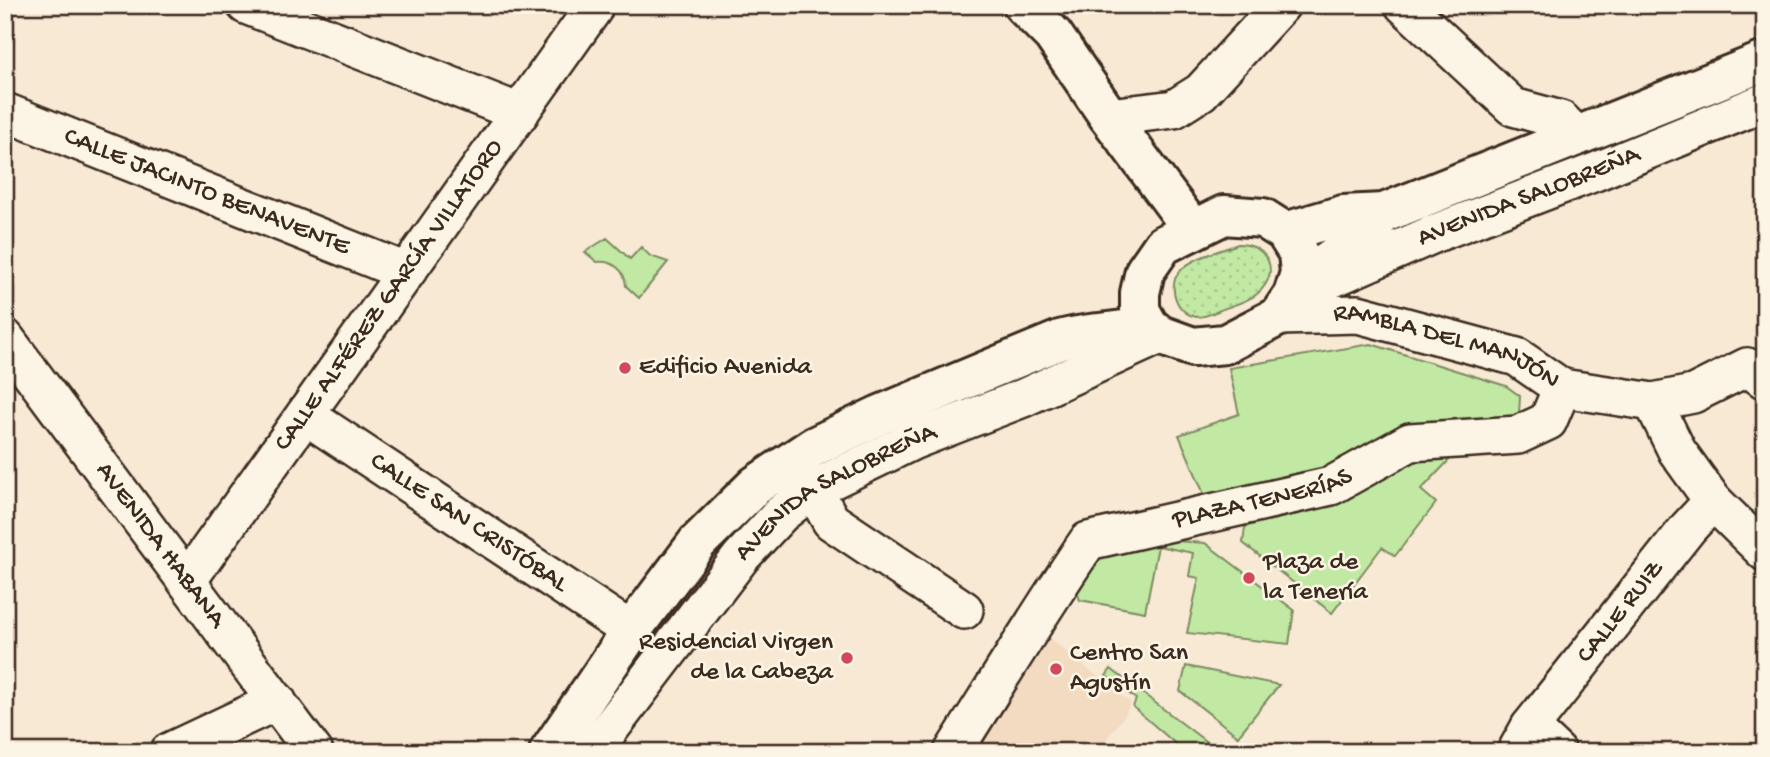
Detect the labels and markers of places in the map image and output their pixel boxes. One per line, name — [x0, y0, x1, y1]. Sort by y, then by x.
place label: Edificio Avenida — [639, 353, 813, 384]
marker: Edificio Avenida — [617, 360, 633, 376]
place label: Plaza de la Tenería — [1262, 548, 1369, 609]
marker: Plaza de la Tenería — [1241, 570, 1257, 586]
place label: Residencial Virgen de la Cabeza — [639, 628, 835, 689]
place label: Centro San Agustín — [1070, 639, 1189, 700]
marker: Residencial Virgen de la Cabeza — [839, 650, 855, 666]
marker: Centro San Agustín — [1048, 661, 1064, 677]

